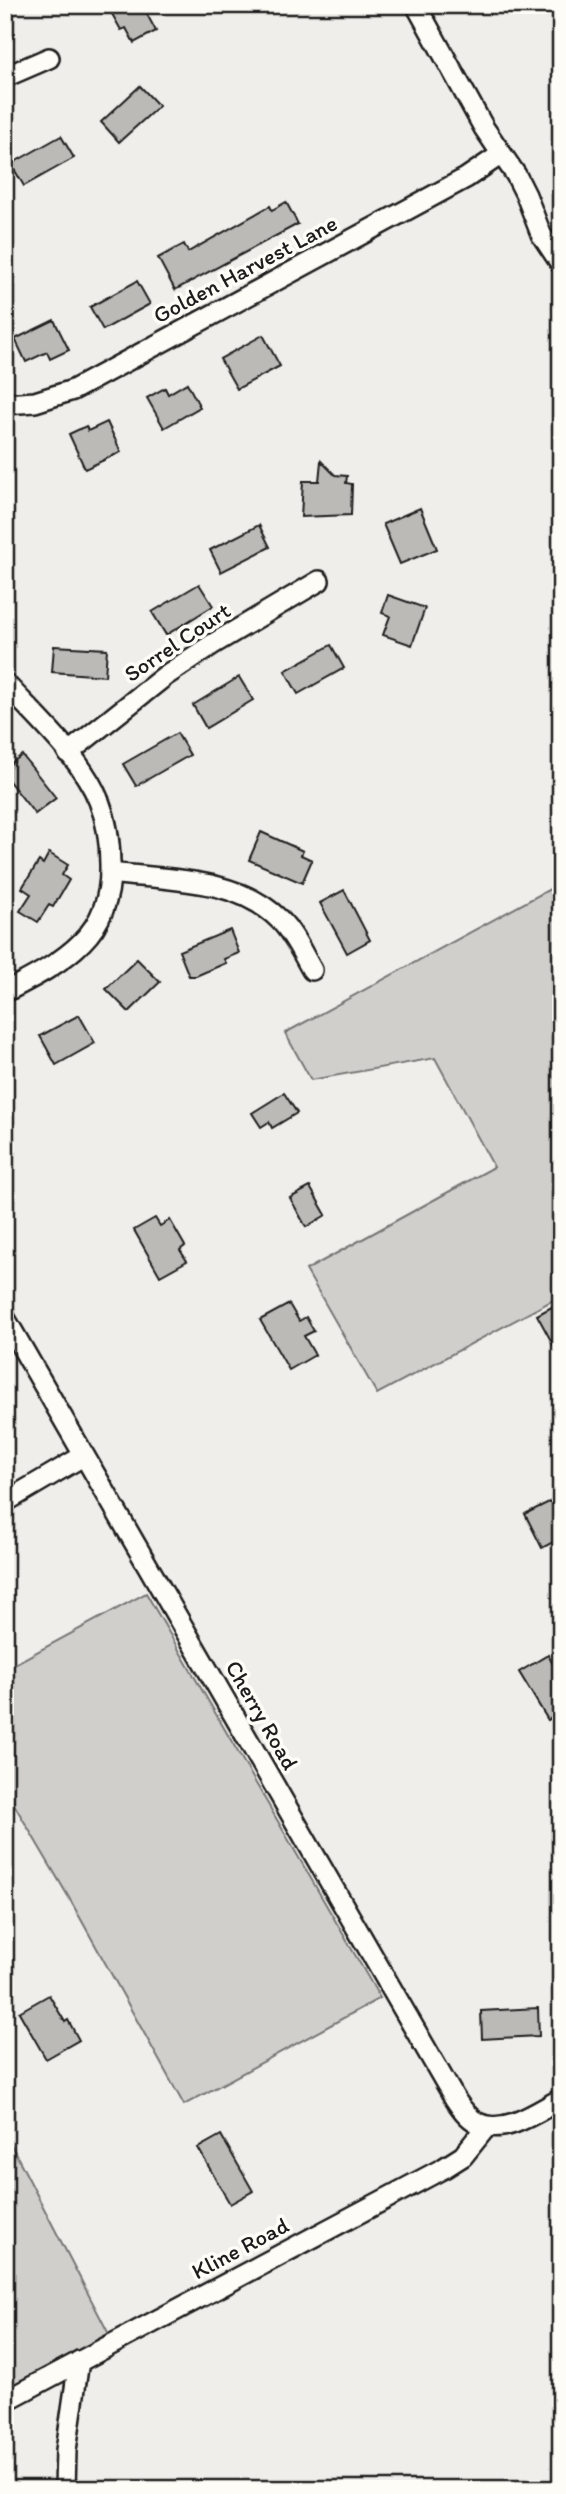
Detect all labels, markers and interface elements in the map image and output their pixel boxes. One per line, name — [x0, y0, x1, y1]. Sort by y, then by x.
street label: Golden Harvest Lane — [148, 209, 342, 329]
street label: Sorrel Court — [119, 596, 236, 688]
street label: Cherry Road — [219, 1655, 305, 1775]
street label: Kline Road — [187, 2211, 294, 2285]

